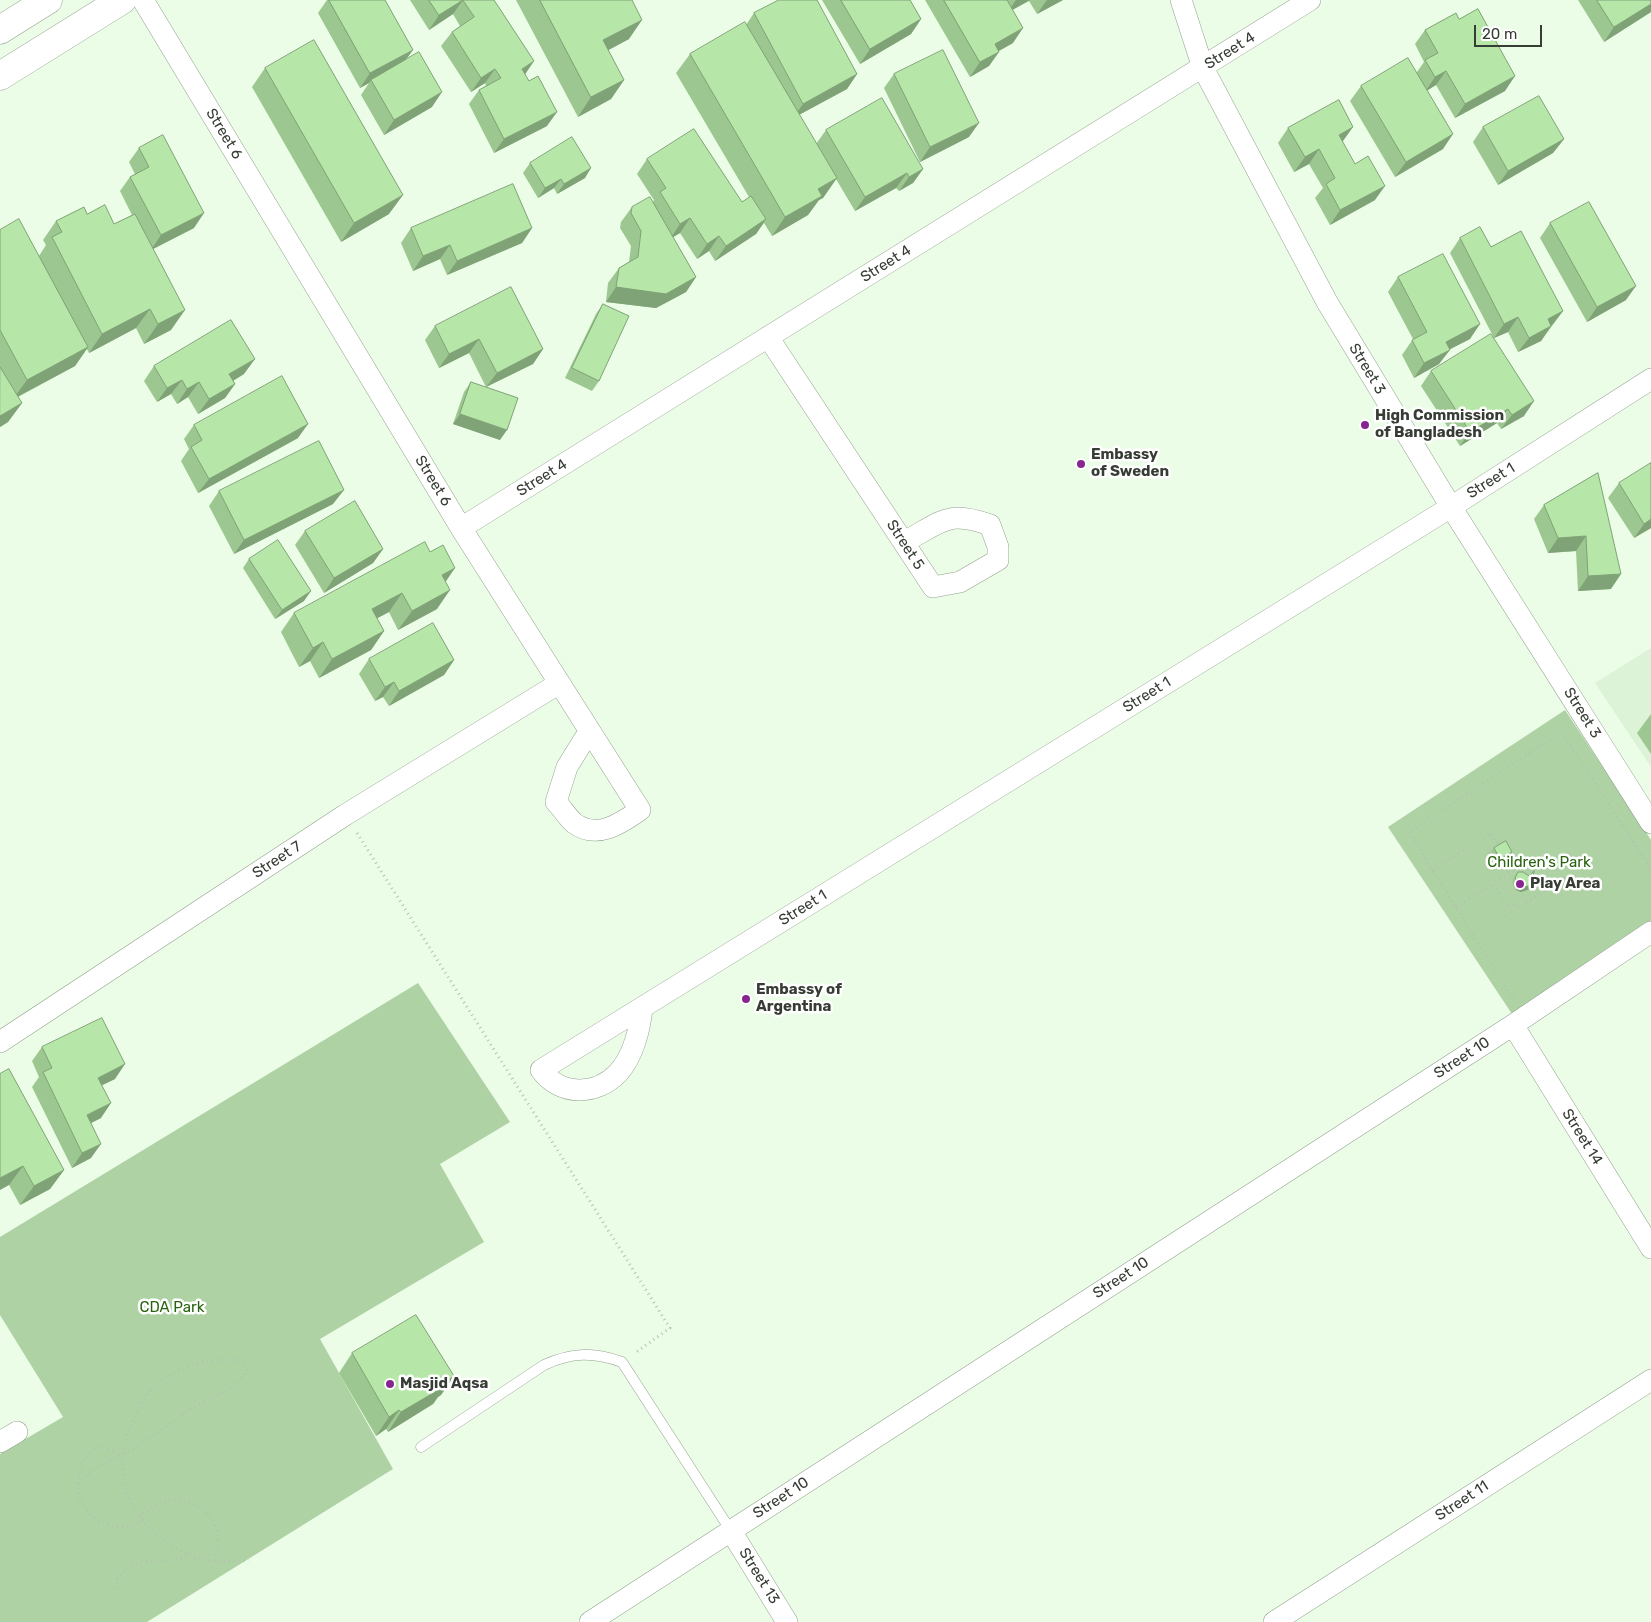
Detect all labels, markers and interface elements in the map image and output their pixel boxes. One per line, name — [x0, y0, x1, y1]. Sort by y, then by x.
scale bar — [1476, 15, 1544, 47]
text: 20 m — [1482, 25, 1517, 43]
street label: Street 4 — [1201, 28, 1259, 74]
street label: Street 6 — [202, 105, 246, 163]
street label: Street 4 — [857, 241, 915, 287]
street label: Street 3 — [1345, 340, 1389, 398]
place label: High Commission of Bangladesh — [1375, 407, 1504, 442]
marker: High Commission of Bangladesh — [1359, 419, 1371, 431]
place label: Embassy of Sweden — [1091, 446, 1169, 481]
street label: Street 6 — [411, 452, 455, 510]
street label: Street 4 — [513, 455, 571, 501]
marker: Embassy of Sweden — [1075, 458, 1087, 470]
street label: Street 1 — [1464, 459, 1518, 503]
street label: Street 5 — [882, 517, 928, 573]
street label: Street 1 — [1120, 673, 1174, 717]
street label: Street 3 — [1560, 684, 1604, 742]
street label: Street 7 — [249, 838, 305, 882]
park label: Children's Park — [1487, 854, 1591, 872]
place label: Play Area — [1530, 875, 1600, 893]
marker: Play Area — [1514, 878, 1526, 890]
street label: Street 1 — [776, 886, 830, 930]
place label: Embassy of Argentina — [756, 981, 842, 1016]
marker: Embassy of Argentina — [740, 993, 752, 1005]
street label: Street 10 — [1431, 1033, 1493, 1083]
street label: Street 14 — [1558, 1106, 1606, 1168]
street label: Street 10 — [1090, 1253, 1152, 1303]
park label: CDA Park — [139, 1299, 205, 1317]
place label: Masjid Aqsa — [400, 1375, 488, 1393]
marker: Masjid Aqsa — [384, 1378, 396, 1390]
street label: Street 10 — [750, 1473, 812, 1523]
street label: Street 11 — [1432, 1477, 1492, 1525]
street label: Street 13 — [735, 1545, 783, 1607]

